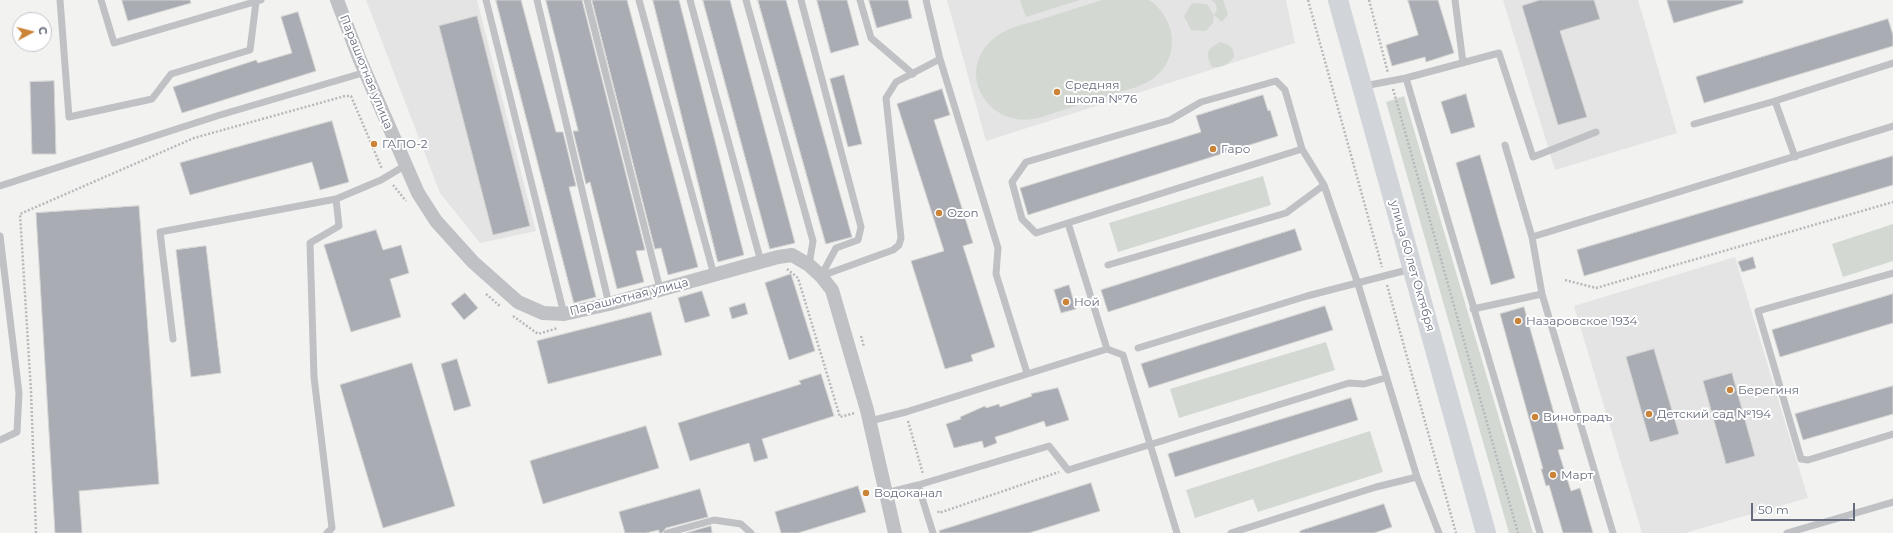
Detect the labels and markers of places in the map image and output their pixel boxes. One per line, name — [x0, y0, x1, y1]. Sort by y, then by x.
place label: Средняя школа №76 — [1065, 78, 1137, 106]
marker: Средняя школа №76 — [1052, 87, 1062, 97]
place label: ГАПО-2 — [382, 137, 428, 151]
marker: ГАПО-2 — [369, 139, 379, 149]
place label: Гаро — [1221, 142, 1250, 156]
marker: Гаро — [1208, 144, 1218, 154]
place label: Ozon — [947, 206, 979, 220]
marker: Ozon — [934, 208, 944, 218]
place label: Ной — [1074, 295, 1100, 309]
marker: Ной — [1061, 297, 1071, 307]
place label: Назаровское 1934 — [1526, 314, 1637, 328]
marker: Назаровское 1934 — [1513, 316, 1523, 326]
place label: Берегиня — [1738, 383, 1799, 397]
marker: Берегиня — [1725, 385, 1735, 395]
place label: Детский сад №194 — [1657, 407, 1771, 421]
marker: Детский сад №194 — [1644, 409, 1654, 419]
place label: Виноградъ — [1543, 410, 1612, 424]
marker: Виноградъ — [1530, 412, 1540, 422]
place label: Март — [1561, 468, 1593, 482]
marker: Март — [1548, 470, 1558, 480]
place label: Водоканал — [874, 486, 943, 500]
marker: Водоканал — [861, 488, 871, 498]

